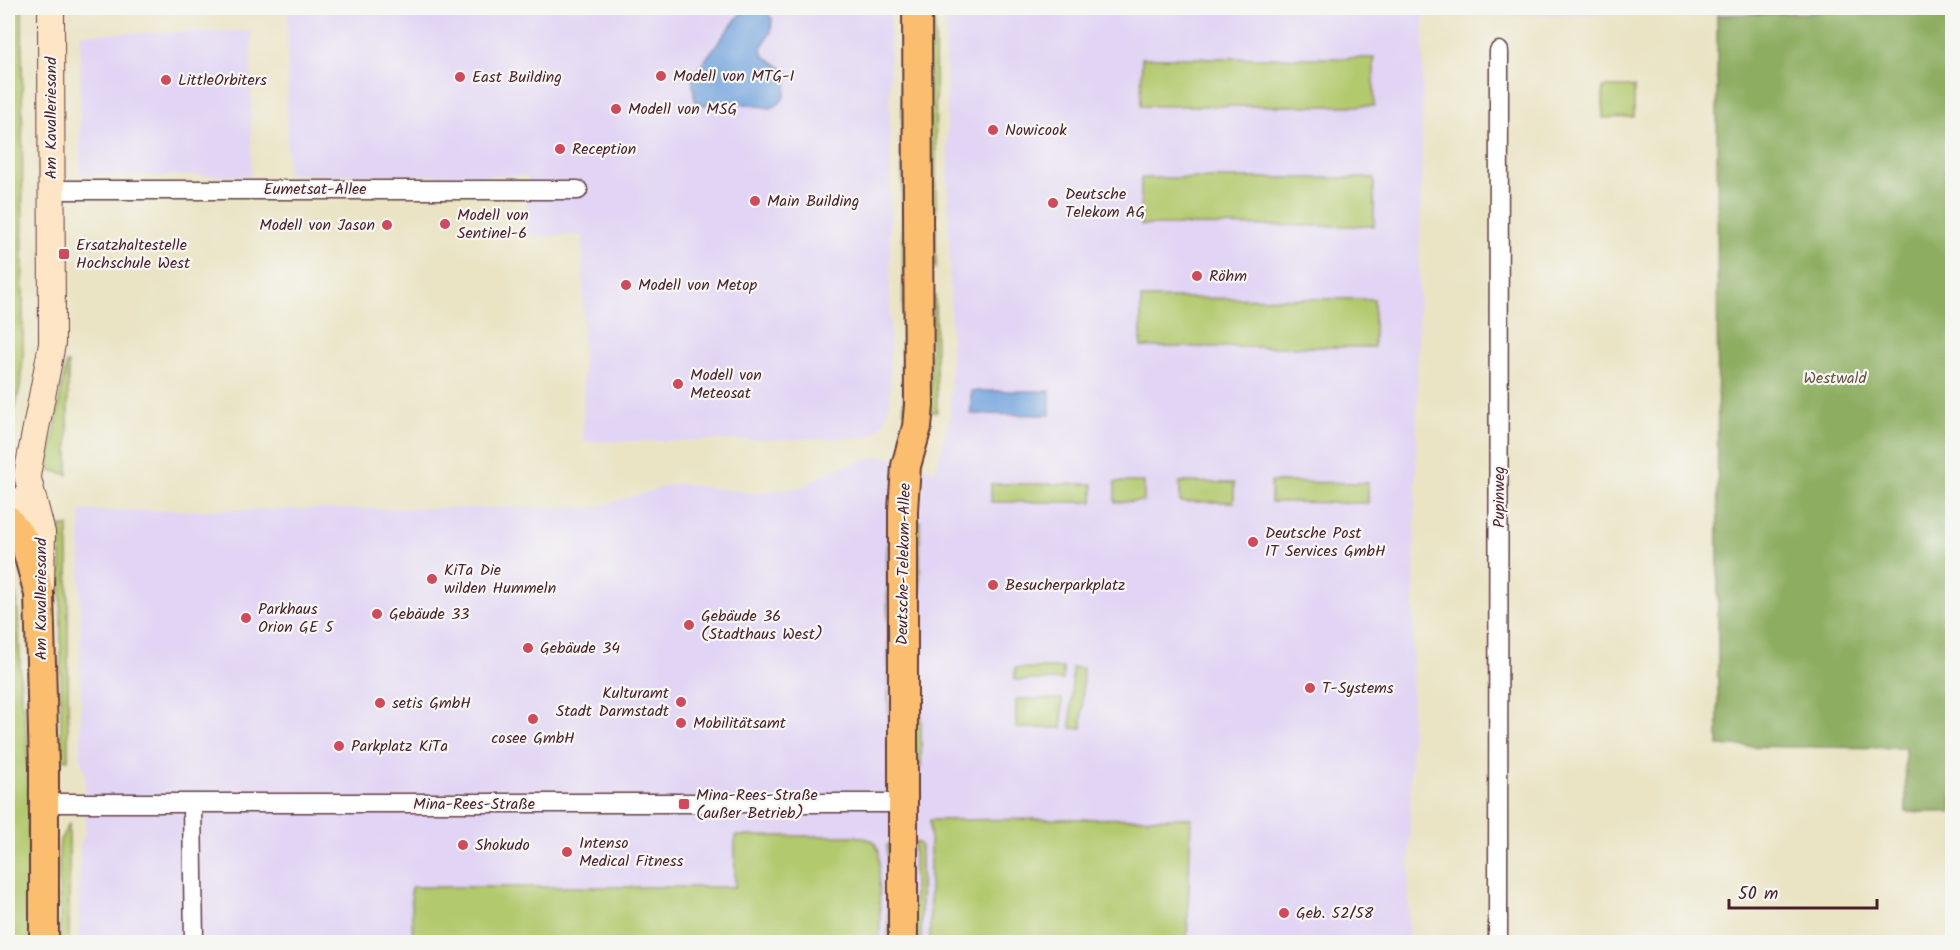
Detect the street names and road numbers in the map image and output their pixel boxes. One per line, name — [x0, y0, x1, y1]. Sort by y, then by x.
street label: Am Kavalleriesand — [39, 56, 64, 179]
street label: Eumetsat-Allee — [263, 177, 367, 202]
street label: Pupinweg — [1487, 466, 1512, 528]
street label: Deutsche-Telekom-Allee — [890, 483, 918, 645]
street label: Am Kavalleriesand — [29, 537, 54, 660]
street label: Mina-Rees-Straße — [413, 792, 535, 817]

